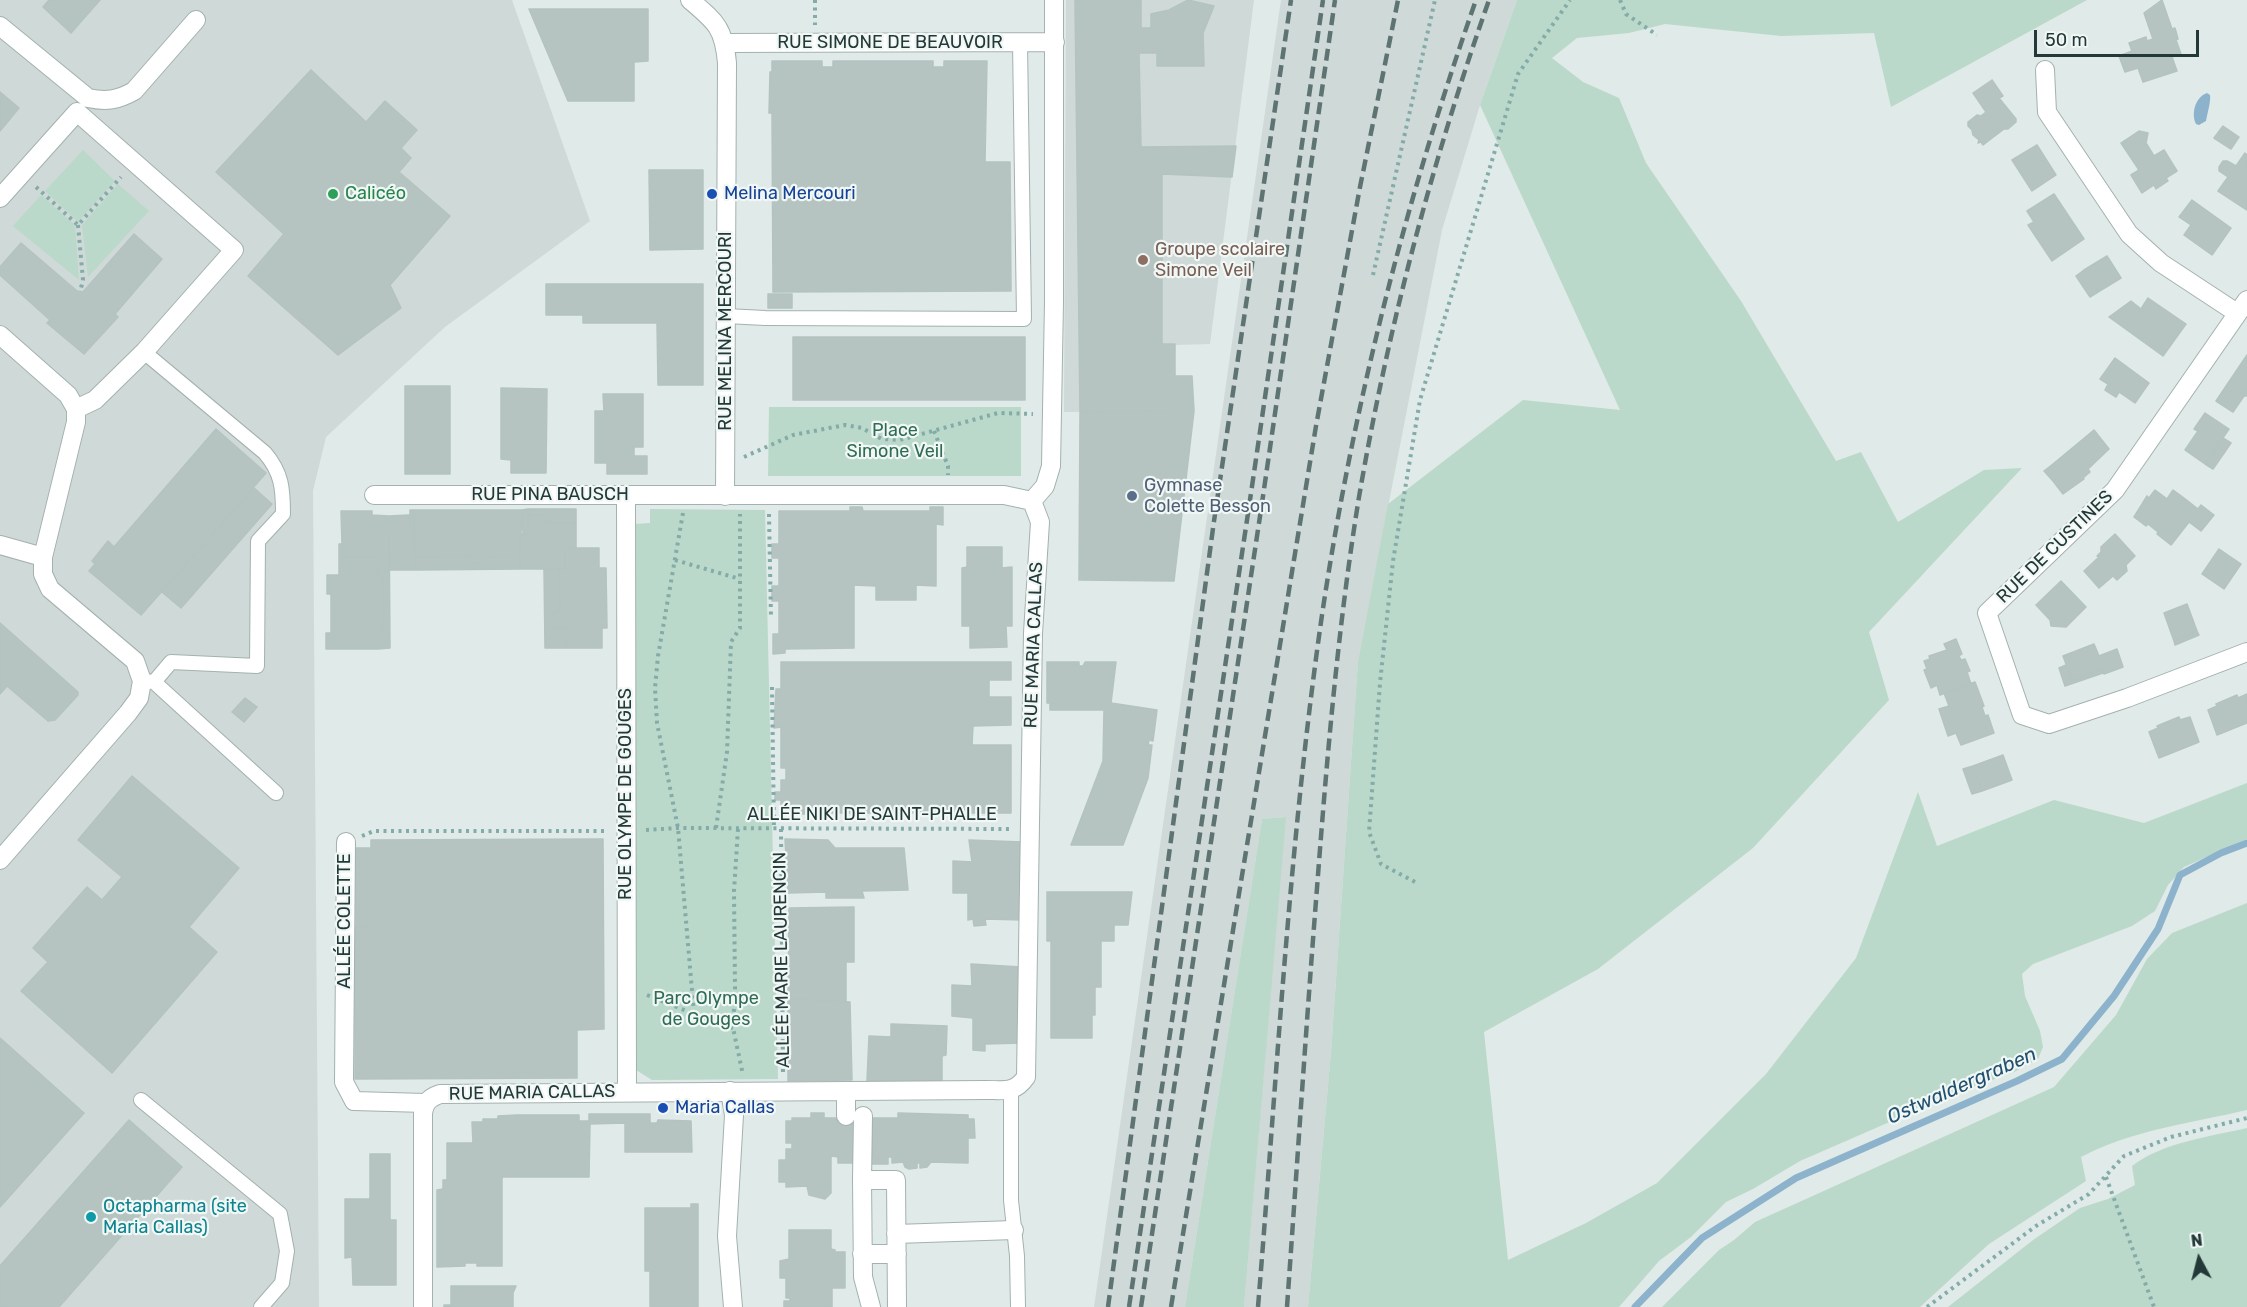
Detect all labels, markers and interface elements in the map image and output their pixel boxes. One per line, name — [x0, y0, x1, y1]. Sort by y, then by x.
scale bar — [2037, 18, 2202, 56]
text: 50 m — [2045, 29, 2088, 51]
street label: RUE SIMONE DE BEAUVOIR — [777, 32, 1003, 54]
place label: Calicéo — [345, 183, 406, 205]
place label: Melina Mercouri — [724, 183, 856, 205]
marker: Calicéo — [326, 187, 340, 201]
marker: Melina Mercouri — [705, 187, 719, 201]
street label: RUE MELINA MERCOURI — [715, 231, 737, 431]
place label: Groupe scolaire Simone Veil — [1155, 239, 1285, 282]
marker: Groupe scolaire Simone Veil — [1136, 253, 1150, 267]
park label: Place Simone Veil — [847, 420, 943, 462]
place label: Gymnase Colette Besson — [1144, 475, 1271, 518]
street label: RUE PINA BAUSCH — [471, 484, 629, 506]
street label: RUE DE CUSTINES — [1992, 486, 2118, 608]
marker: Gymnase Colette Besson — [1125, 489, 1139, 503]
street label: RUE MARIA CALLAS — [1020, 561, 1048, 729]
street label: RUE OLYMPE DE GOUGES — [615, 688, 637, 900]
street label: ALLÉE NIKI DE SAINT-PHALLE — [747, 804, 997, 826]
street label: ALLÉE MARIE LAURENCIN — [769, 852, 795, 1068]
street label: ALLÉE COLETTE — [334, 853, 356, 989]
park label: Parc Olympe de Gouges — [653, 988, 759, 1030]
water label: Ostwaldergraben — [1884, 1042, 2040, 1130]
street label: RUE MARIA CALLAS — [449, 1081, 615, 1105]
place label: Maria Callas — [675, 1097, 775, 1119]
marker: Maria Callas — [656, 1101, 670, 1115]
place label: Octapharma (site Maria Callas) — [103, 1196, 247, 1238]
marker: Octapharma (site Maria Callas) — [84, 1210, 98, 1224]
north arrow — [2169, 1229, 2229, 1289]
text: N — [2190, 1231, 2204, 1251]

